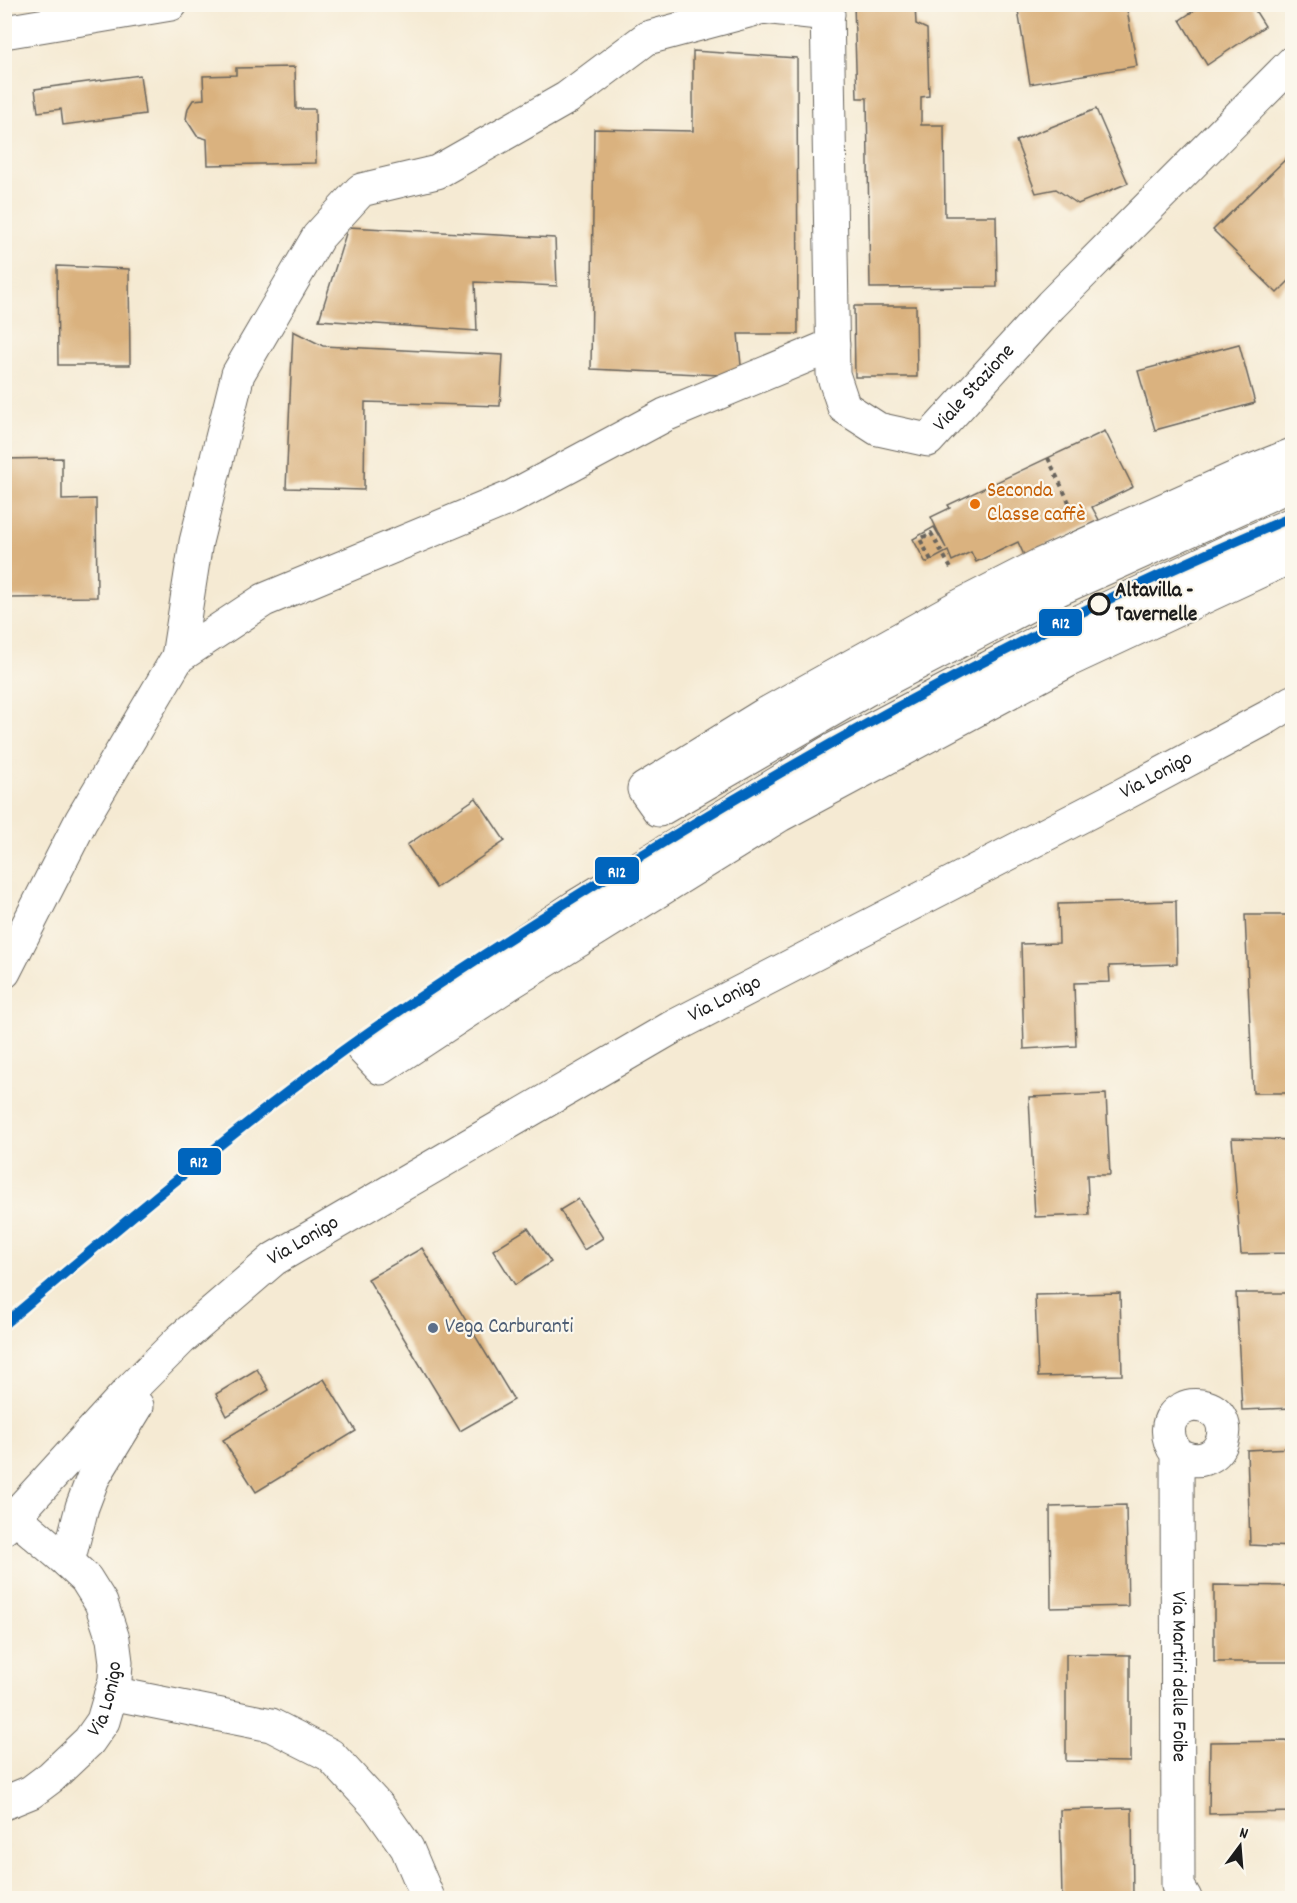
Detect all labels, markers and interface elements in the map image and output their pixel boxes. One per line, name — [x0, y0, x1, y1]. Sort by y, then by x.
street label: Viale Stazione — [927, 338, 1023, 439]
place label: Seconda Classe caffè — [987, 477, 1086, 531]
marker: Seconda Classe caffè — [968, 497, 982, 511]
place label: Altavilla - Tavernelle — [1115, 577, 1197, 631]
marker: Altavilla - Tavernelle — [1088, 593, 1110, 615]
line badge: R12 — [1038, 608, 1083, 637]
text: R12 — [1052, 613, 1070, 636]
street label: Via Lonigo — [1115, 745, 1199, 808]
line badge: R12 — [594, 856, 640, 885]
text: R12 — [608, 862, 626, 885]
street label: Via Lonigo — [683, 969, 767, 1031]
line badge: R12 — [177, 1147, 222, 1176]
text: R12 — [190, 1152, 208, 1175]
street label: Via Lonigo — [262, 1209, 345, 1274]
place label: Vega Carburanti — [445, 1313, 573, 1343]
marker: Vega Carburanti — [426, 1321, 440, 1335]
street label: Via Martiri delle Foibe — [1162, 1591, 1193, 1762]
street label: Via Lonigo — [81, 1660, 131, 1744]
north arrow — [1210, 1816, 1270, 1876]
text: N — [1236, 1822, 1251, 1846]

